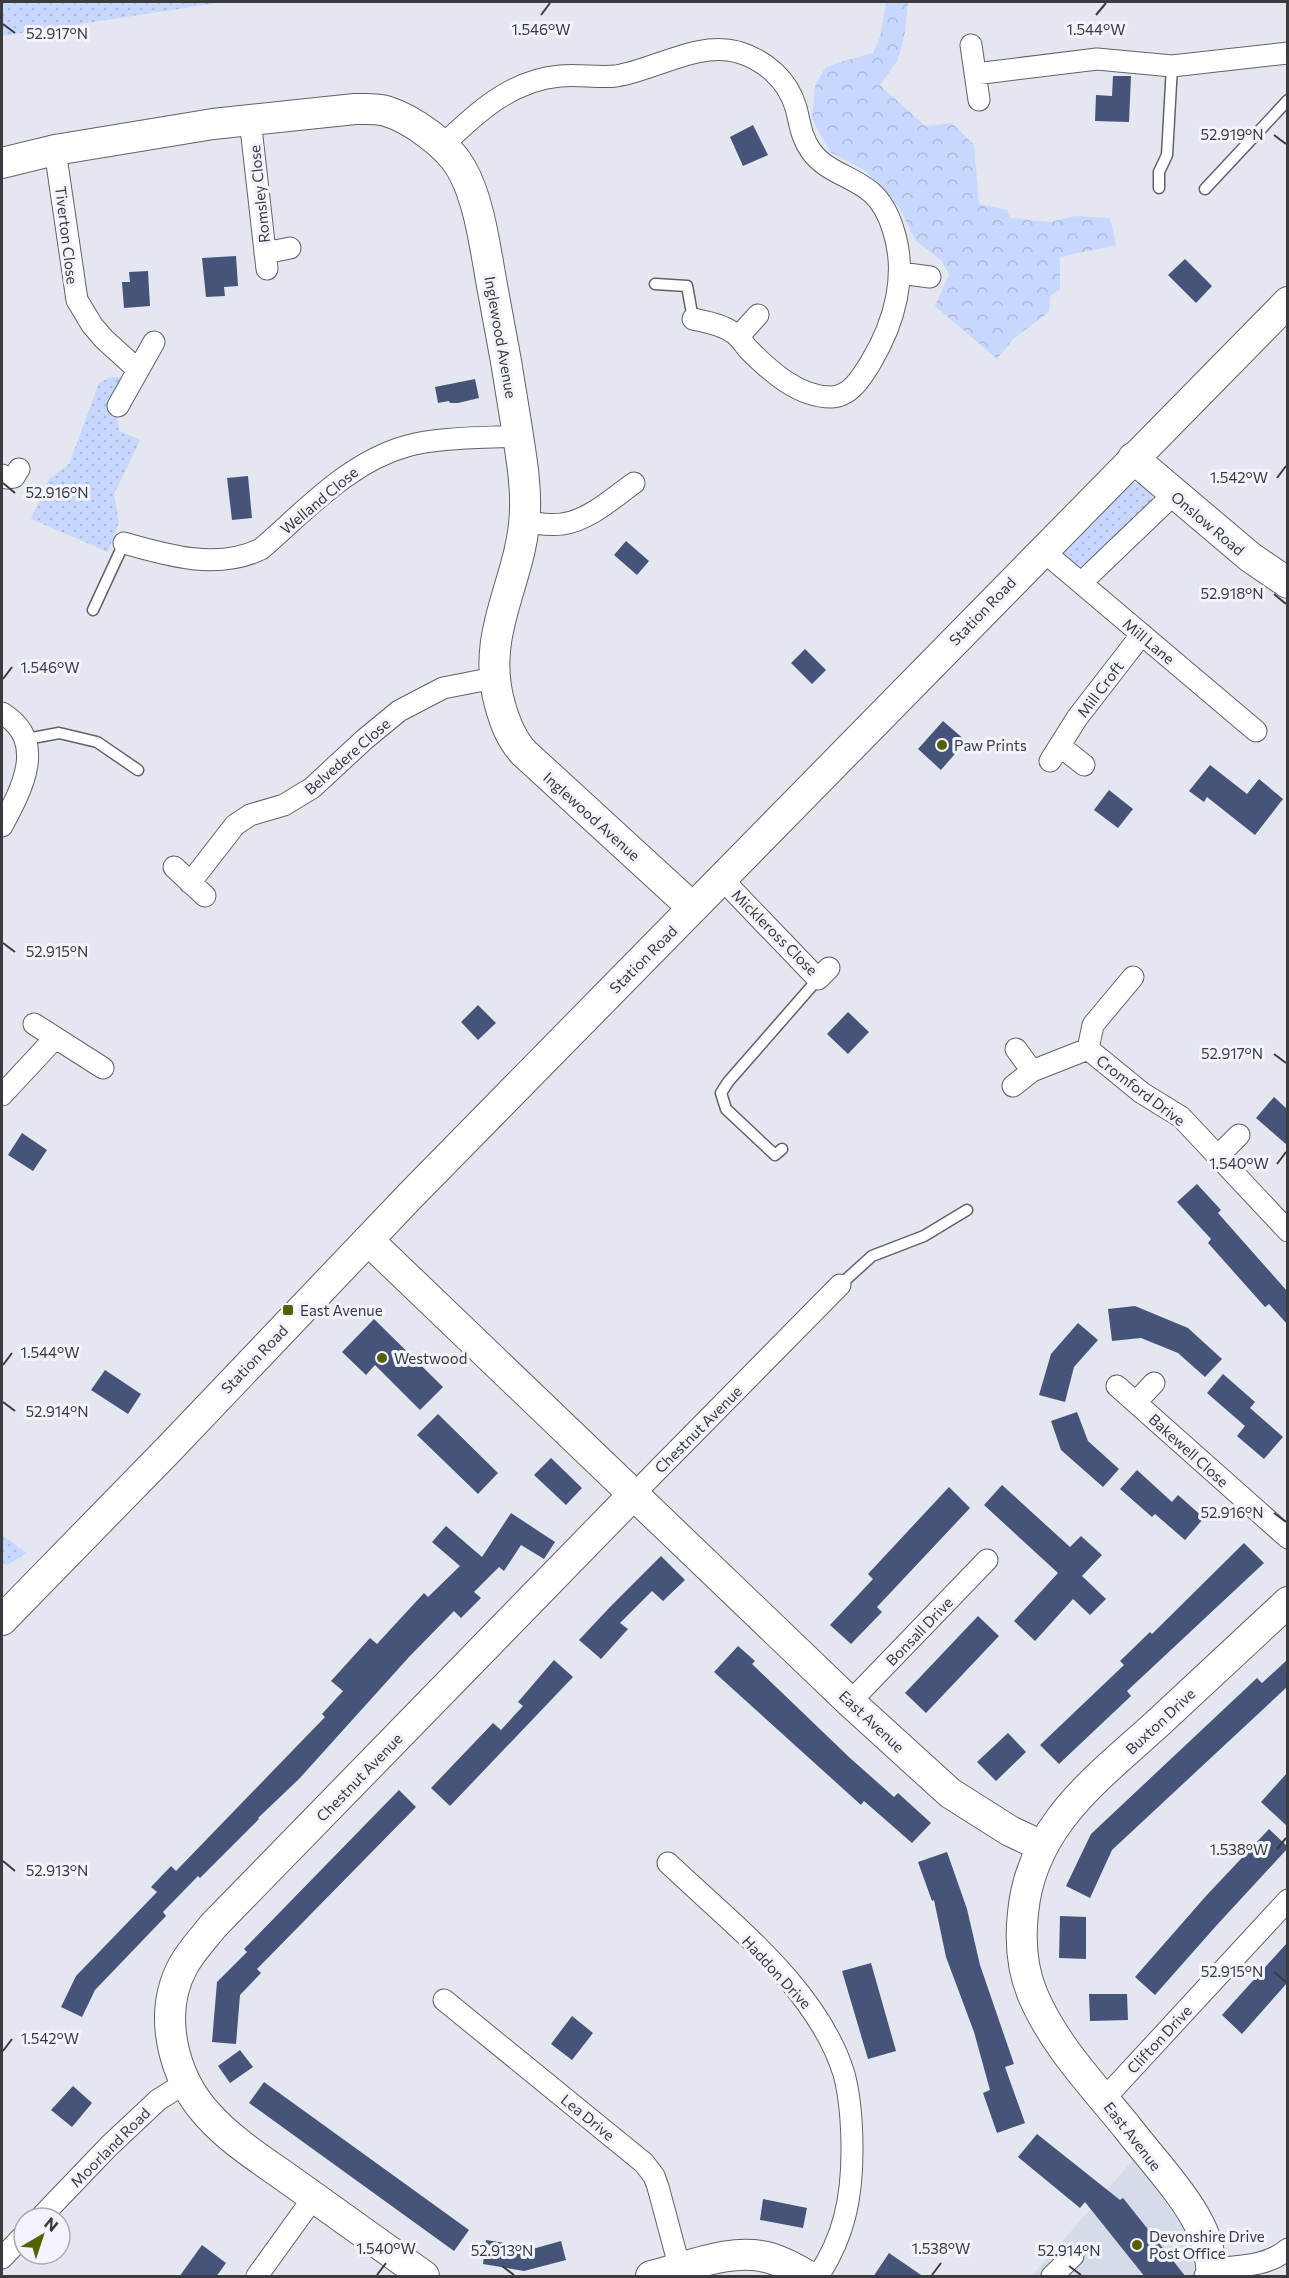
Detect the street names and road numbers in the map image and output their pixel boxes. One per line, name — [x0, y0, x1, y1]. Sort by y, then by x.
street label: Romsley Close — [245, 144, 273, 244]
street label: Tiverton Close — [52, 185, 82, 285]
street label: Inglewood Avenue — [481, 275, 521, 400]
street label: Welland Close — [277, 462, 361, 538]
street label: Onslow Road — [1168, 487, 1248, 559]
street label: Station Road — [945, 573, 1019, 649]
street label: Mill Lane — [1120, 614, 1178, 668]
street label: Mill Croft — [1073, 657, 1127, 721]
street label: Belvedere Close — [301, 714, 394, 798]
street label: Inglewood Avenue — [540, 768, 644, 864]
street label: Mickleross Close — [728, 885, 822, 979]
street label: Station Road — [605, 921, 681, 997]
street label: Cromford Drive — [1093, 1051, 1189, 1129]
street label: Station Road — [217, 1321, 291, 1397]
street label: Chestnut Avenue — [651, 1382, 745, 1476]
street label: Bakewell Close — [1146, 1410, 1233, 1490]
street label: Bonsall Drive — [882, 1593, 956, 1669]
street label: Buxton Drive — [1121, 1684, 1199, 1758]
street label: East Avenue — [836, 1686, 908, 1756]
street label: Chestnut Avenue — [312, 1729, 406, 1825]
street label: Haddon Drive — [739, 1932, 815, 2012]
street label: Clifton Drive — [1123, 2001, 1195, 2077]
street label: Lea Drive — [558, 2090, 618, 2144]
street label: East Avenue — [1100, 2098, 1166, 2174]
street label: Moorland Road — [66, 2103, 154, 2191]

